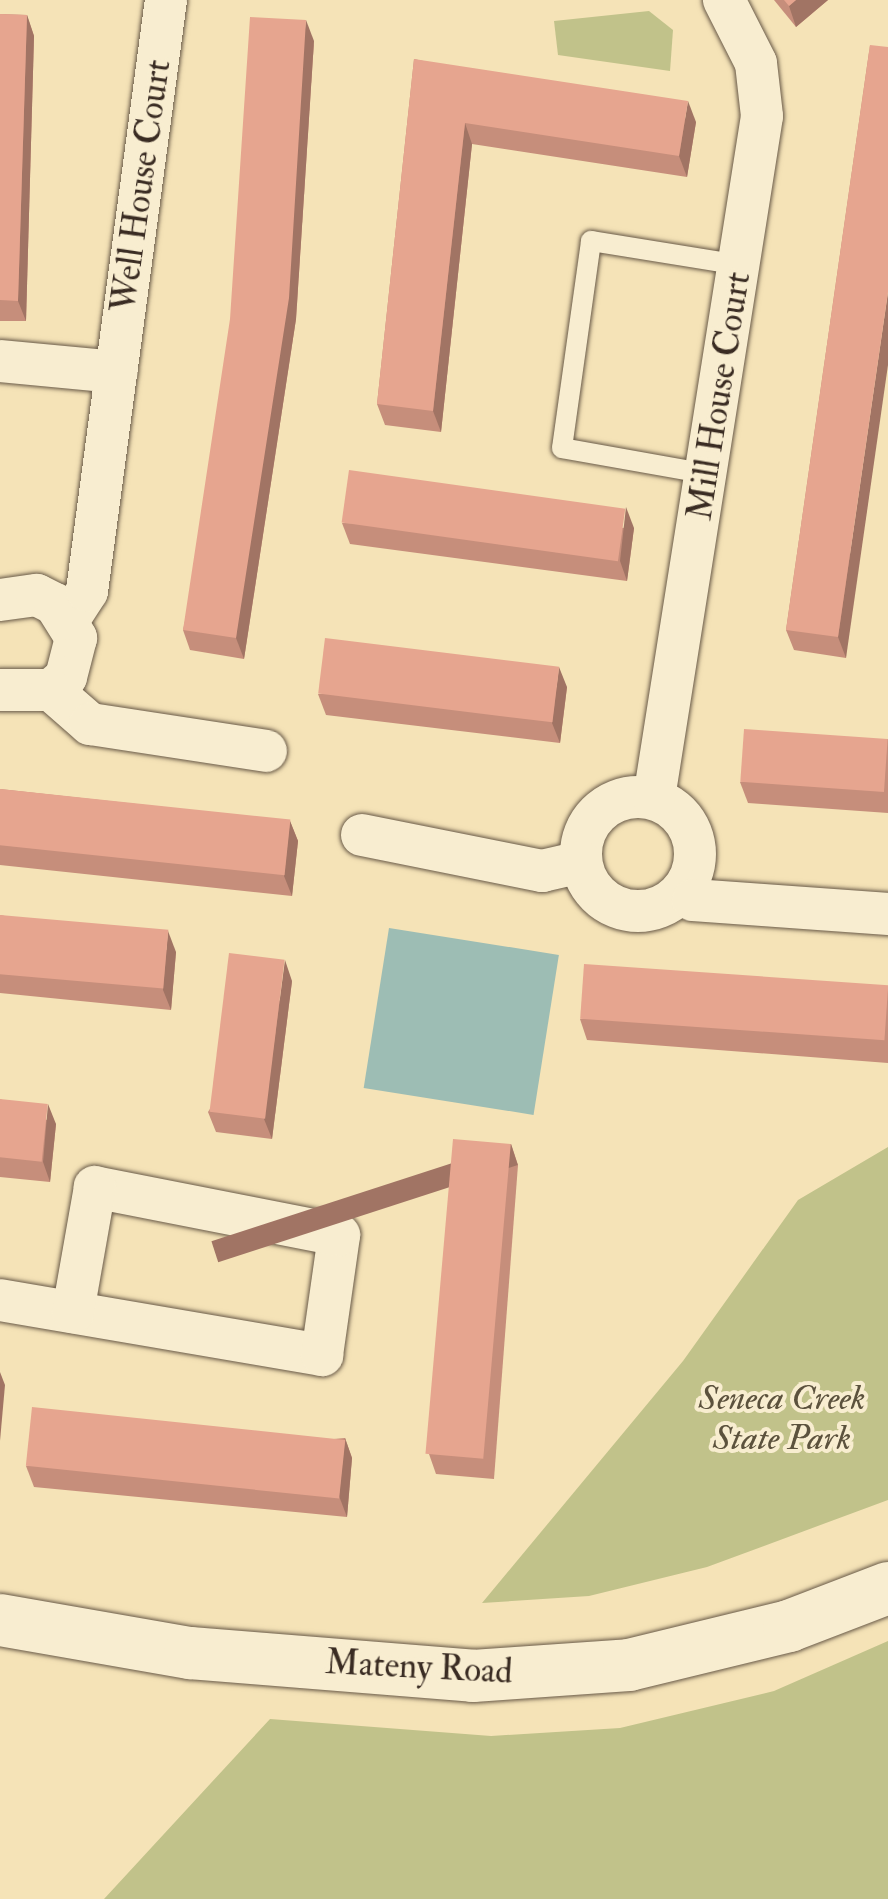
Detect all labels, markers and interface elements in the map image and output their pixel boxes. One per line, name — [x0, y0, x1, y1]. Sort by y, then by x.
street label: Well House Court — [102, 57, 180, 315]
street label: Mill House Court — [679, 269, 759, 523]
park label: Seneca Creek State Park — [699, 1377, 865, 1459]
street label: Mateny Road — [324, 1641, 514, 1693]

